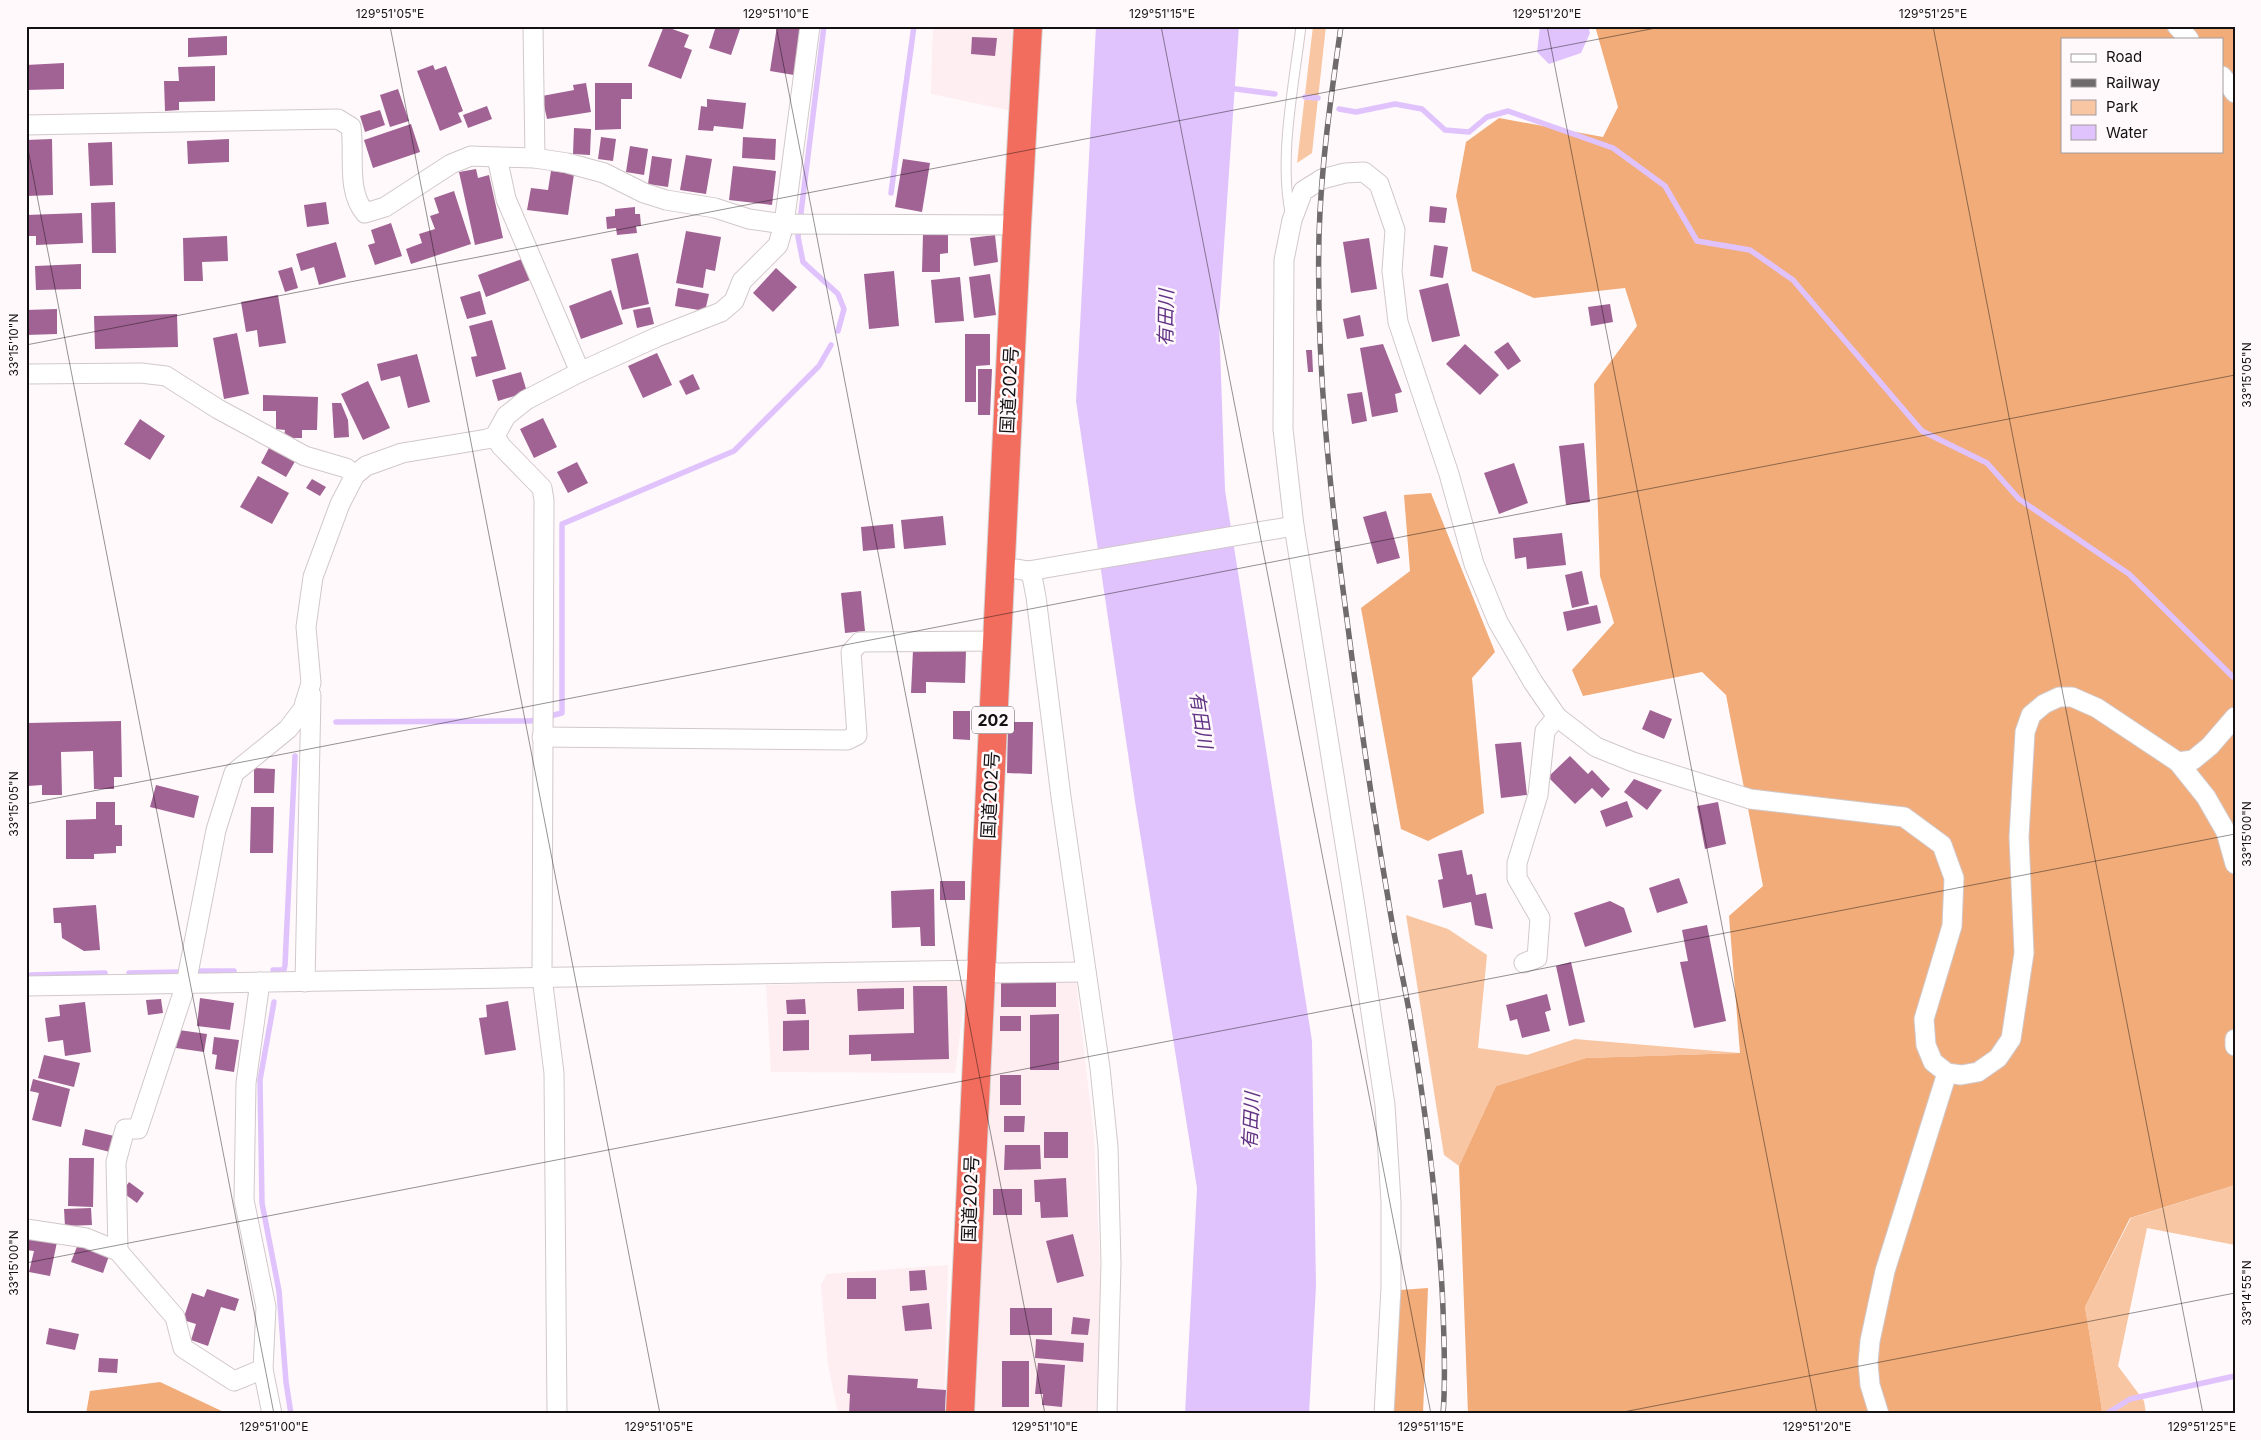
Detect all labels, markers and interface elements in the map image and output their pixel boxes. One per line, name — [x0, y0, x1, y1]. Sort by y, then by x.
text: 129°51'05"E — [356, 6, 424, 21]
text: 129°51'10"E — [743, 6, 809, 21]
text: 129°51'15"E — [1129, 6, 1195, 21]
text: 129°51'20"E — [1513, 6, 1581, 21]
text: 129°51'25"E — [1899, 6, 1967, 21]
legend — [2061, 38, 2224, 152]
text: Road — [2106, 47, 2142, 66]
text: Railway — [2106, 73, 2161, 92]
text: Park — [2106, 97, 2139, 116]
text: Water — [2106, 123, 2148, 142]
water label: 有田川 — [1154, 287, 1178, 347]
text: 33°15'10"N — [6, 314, 21, 376]
text: 33°15'05"N — [2239, 342, 2254, 408]
street label: 国道202号 — [996, 346, 1022, 434]
water label: 有田川 — [1185, 690, 1217, 752]
road number: 202 — [972, 706, 1014, 734]
street label: 国道202号 — [977, 751, 1003, 839]
text: 33°15'05"N — [6, 771, 21, 837]
text: 33°15'00"N — [2239, 801, 2254, 867]
water label: 有田川 — [1238, 1090, 1264, 1150]
street label: 国道202号 — [958, 1155, 982, 1243]
text: 33°15'00"N — [6, 1230, 21, 1296]
text: 33°14'55"N — [2239, 1260, 2254, 1326]
text: 129°51'00"E — [240, 1419, 308, 1434]
text: 129°51'05"E — [625, 1419, 693, 1434]
text: 129°51'10"E — [1012, 1419, 1078, 1434]
text: 129°51'15"E — [1398, 1419, 1464, 1434]
text: 129°51'20"E — [1783, 1419, 1851, 1434]
text: 129°51'25"E — [2168, 1419, 2236, 1434]

